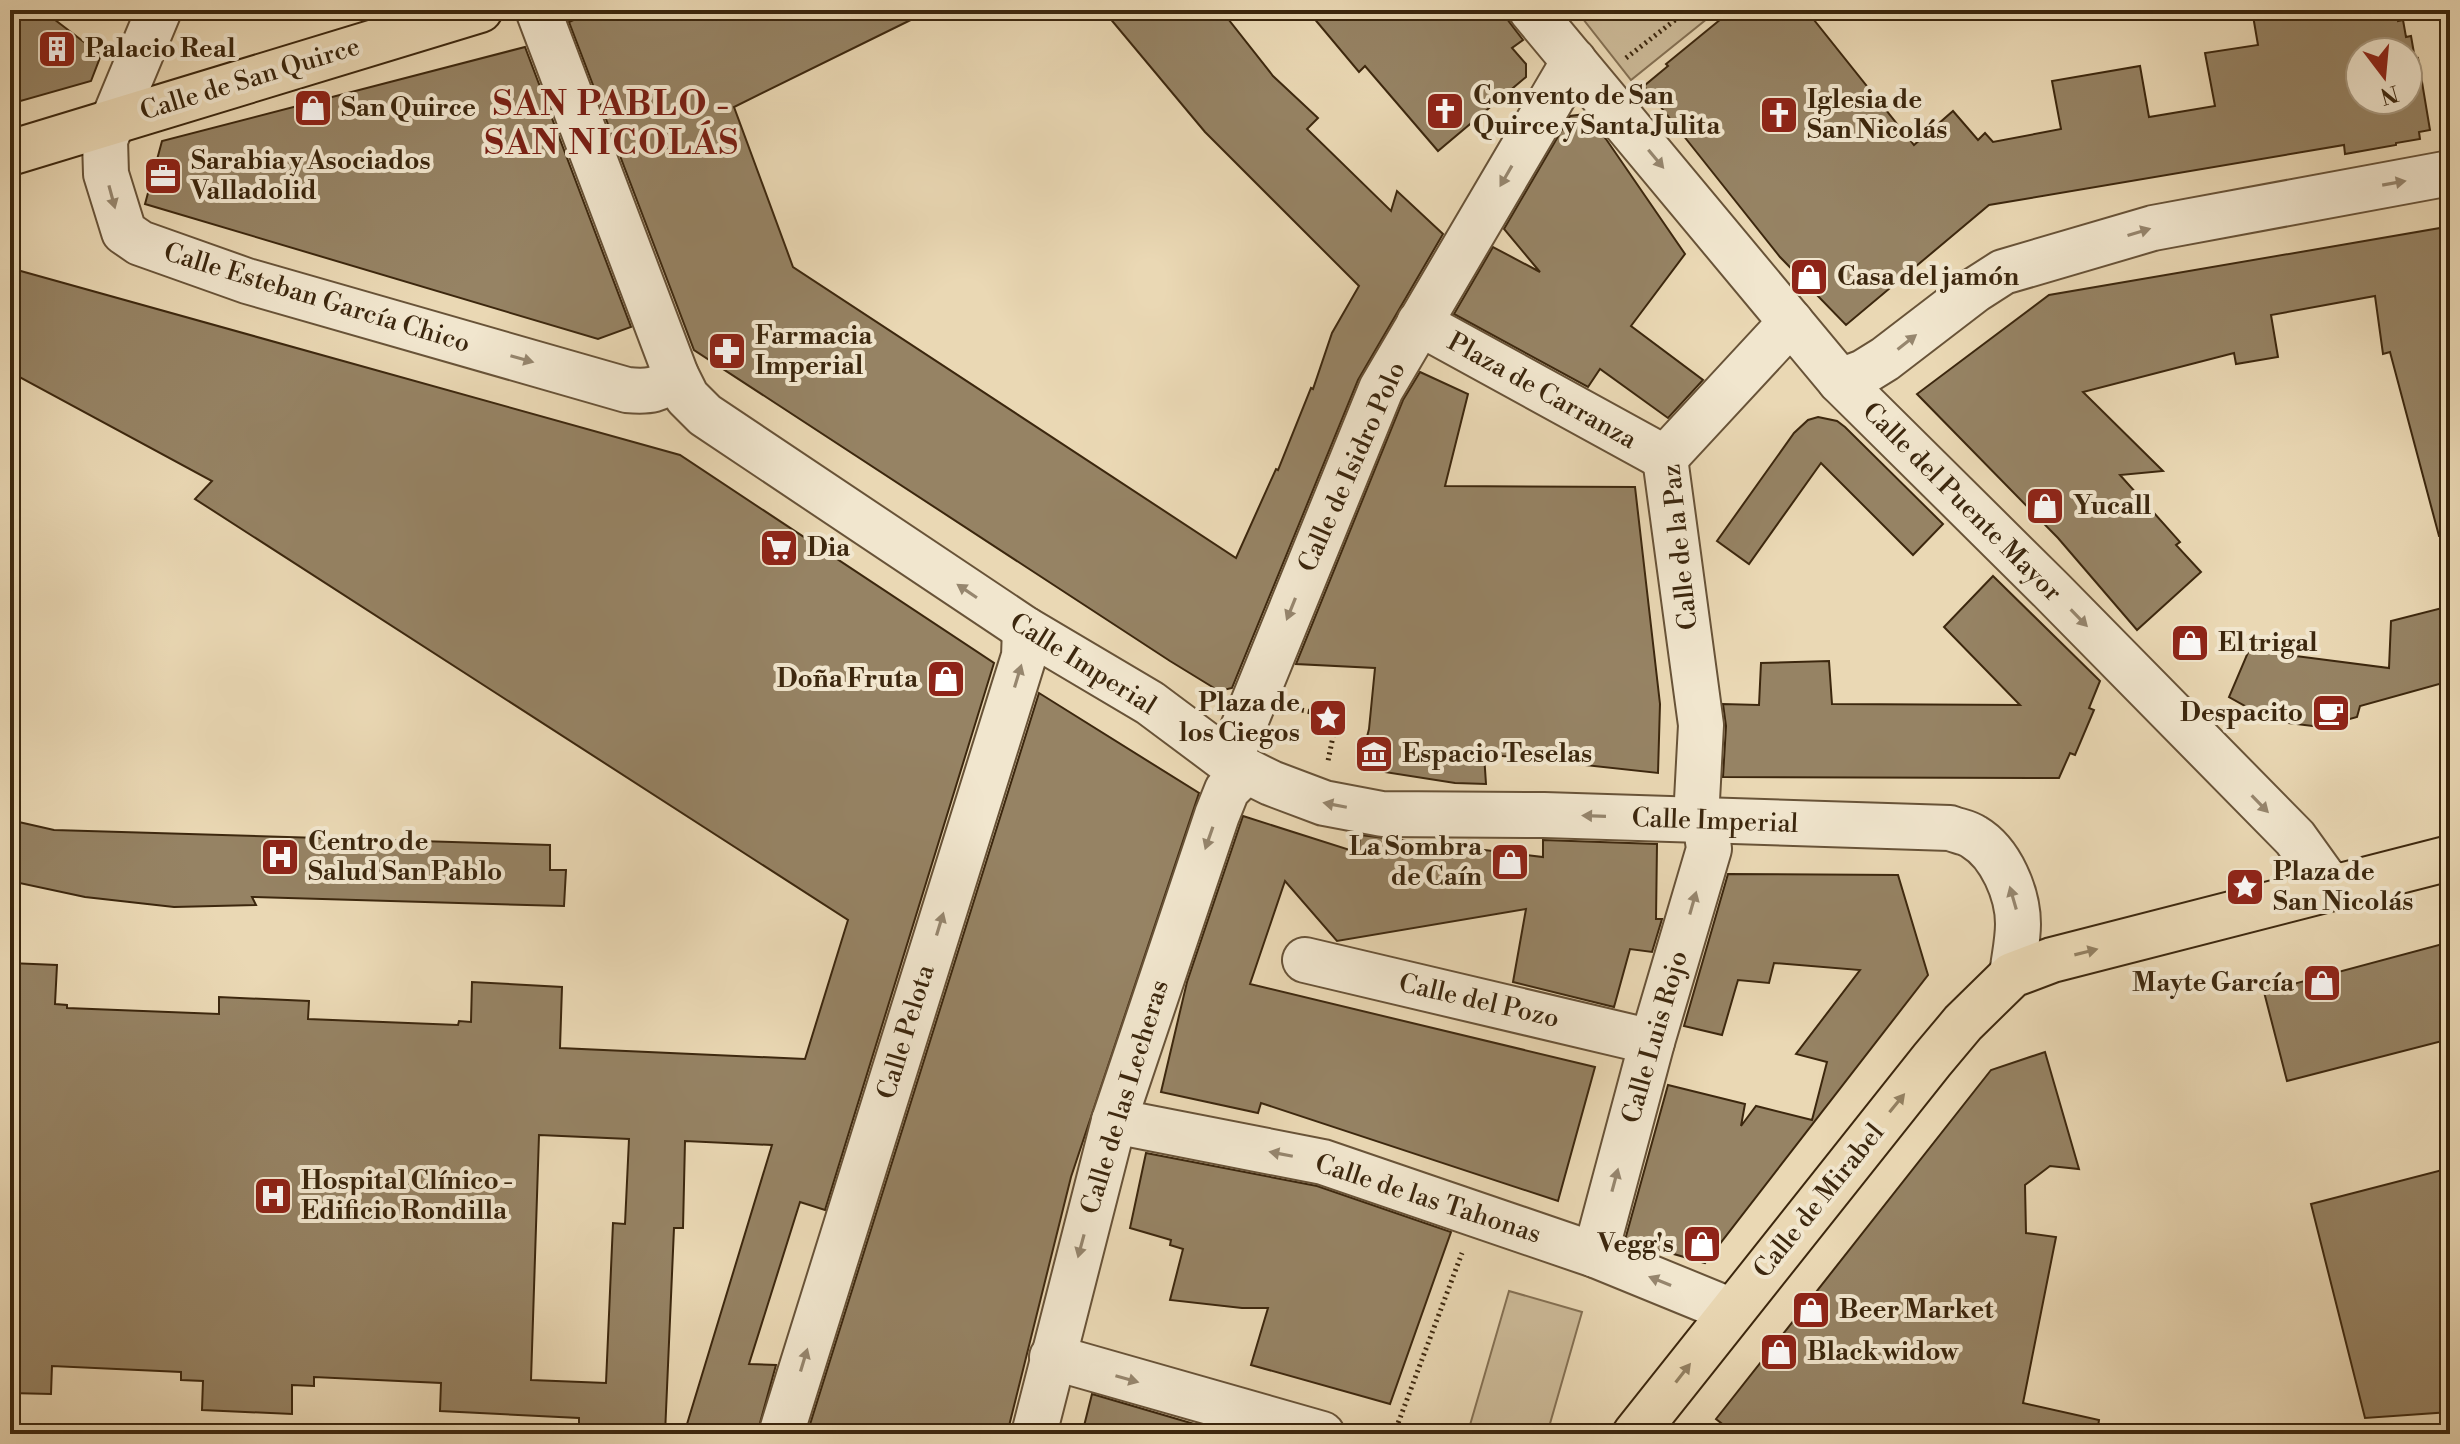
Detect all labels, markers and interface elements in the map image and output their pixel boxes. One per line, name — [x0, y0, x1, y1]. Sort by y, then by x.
building icon: Palacio Real — [36, 28, 78, 70]
street label: Calle de San Quirce — [136, 30, 364, 128]
place label: Palacio Real — [85, 33, 236, 65]
north arrow — [2344, 36, 2424, 116]
text: N — [2376, 78, 2401, 109]
place label: Convento de San Quirce y Santa Julita — [1473, 80, 1721, 142]
district label: SAN PABLO - SAN NICOLÁS — [484, 84, 740, 165]
place label: Iglesia de San Nicolás — [1807, 84, 1947, 146]
shop icon: San Quirce — [292, 87, 334, 129]
church icon: Convento de San Quirce y Santa Julita — [1424, 90, 1466, 132]
place label: San Quirce — [341, 92, 476, 124]
church icon: Iglesia de San Nicolás — [1758, 94, 1800, 136]
place label: Sarabia y Asociados Valladolid — [190, 145, 431, 207]
one-way arrow — [1647, 149, 1664, 169]
office icon: Sarabia y Asociados Valladolid — [142, 155, 184, 197]
one-way arrow — [1499, 165, 1513, 187]
one-way arrow — [2382, 177, 2407, 189]
one-way arrow — [107, 184, 119, 209]
one-way arrow — [2127, 225, 2151, 238]
street label: Calle Esteban García Chico — [160, 236, 474, 360]
shop icon: Casa del jamón — [1788, 256, 1830, 298]
place label: Casa del jamón — [1837, 261, 2019, 293]
place label: Farmacia Imperial — [755, 320, 873, 382]
street label: Plaza de Carranza — [1442, 326, 1643, 457]
pharmacy icon: Farmacia Imperial — [706, 330, 748, 372]
one-way arrow — [1897, 335, 1917, 351]
one-way arrow — [510, 353, 534, 366]
street label: Calle de Isidro Polo — [1291, 357, 1413, 577]
street label: Calle del Puente Mayor — [1856, 396, 2068, 608]
street label: Calle de la Paz — [1655, 463, 1705, 631]
shop icon: Yucall — [2024, 485, 2066, 527]
place label: Yucall — [2073, 490, 2152, 522]
supermarket icon: Dia — [758, 527, 800, 569]
place label: Dia — [807, 532, 851, 564]
one-way arrow — [957, 583, 978, 598]
one-way arrow — [1285, 597, 1298, 621]
street label: Calle Imperial — [1004, 606, 1162, 722]
one-way arrow — [2069, 608, 2087, 627]
shop icon: El trigal — [2169, 622, 2211, 664]
place label: El trigal — [2218, 627, 2318, 659]
shop icon: Doña Fruta — [925, 658, 967, 700]
place label: Doña Fruta — [777, 663, 919, 695]
one-way arrow — [1012, 664, 1024, 688]
place label: Plaza de los Ciegos — [1179, 687, 1300, 749]
cafe icon: Despacito — [2310, 692, 2352, 734]
place icon: Plaza de los Ciegos — [1307, 697, 1349, 739]
place label: Despacito — [2180, 697, 2303, 729]
museum icon: Espacio Teselas — [1353, 733, 1395, 775]
place label: Espacio Teselas — [1402, 738, 1592, 770]
one-way arrow — [2250, 794, 2269, 813]
one-way arrow — [1322, 798, 1347, 811]
street label: Calle Imperial — [1631, 802, 1799, 840]
one-way arrow — [1581, 810, 1606, 823]
place label: Centro de Salud San Pablo — [308, 826, 502, 888]
one-way arrow — [1202, 826, 1214, 850]
place label: La Sombra de Caín — [1349, 831, 1483, 893]
hospital icon: Centro de Salud San Pablo — [259, 836, 301, 878]
shop icon: La Sombra de Caín — [1489, 841, 1531, 883]
place label: Plaza de San Nicolás — [2273, 856, 2413, 918]
place icon: Plaza de San Nicolás — [2224, 866, 2266, 908]
one-way arrow — [2006, 886, 2019, 910]
one-way arrow — [1687, 891, 1700, 915]
one-way arrow — [934, 912, 947, 936]
one-way arrow — [2074, 945, 2099, 957]
street label: Calle Luis Rojo — [1615, 947, 1695, 1127]
street label: Calle Pelota — [870, 960, 942, 1103]
shop icon: Mayte García — [2301, 962, 2343, 1004]
street label: Calle del Pozo — [1396, 967, 1562, 1035]
place label: Mayte García — [2132, 967, 2295, 999]
street label: Calle de las Lecheras — [1074, 976, 1176, 1218]
one-way arrow — [1888, 1093, 1905, 1113]
street label: Calle de Mirabel — [1747, 1117, 1891, 1285]
one-way arrow — [1268, 1147, 1293, 1159]
street label: Calle de las Tahonas — [1311, 1147, 1545, 1251]
place label: Hospital Clínico - Edificio Rondilla — [301, 1165, 513, 1227]
one-way arrow — [1609, 1168, 1622, 1192]
hospital icon: Hospital Clínico - Edificio Rondilla — [252, 1175, 294, 1217]
shop icon: Vegg's — [1681, 1223, 1723, 1265]
place label: Vegg's — [1597, 1228, 1674, 1260]
one-way arrow — [1074, 1234, 1086, 1259]
one-way arrow — [1648, 1275, 1671, 1288]
shop icon: Beer Market — [1790, 1289, 1832, 1331]
place label: Beer Market — [1839, 1294, 1994, 1326]
shop icon: Black widow — [1758, 1331, 1800, 1373]
place label: Black widow — [1807, 1336, 1959, 1368]
one-way arrow — [798, 1347, 811, 1371]
one-way arrow — [1675, 1363, 1691, 1383]
one-way arrow — [1114, 1373, 1139, 1385]

